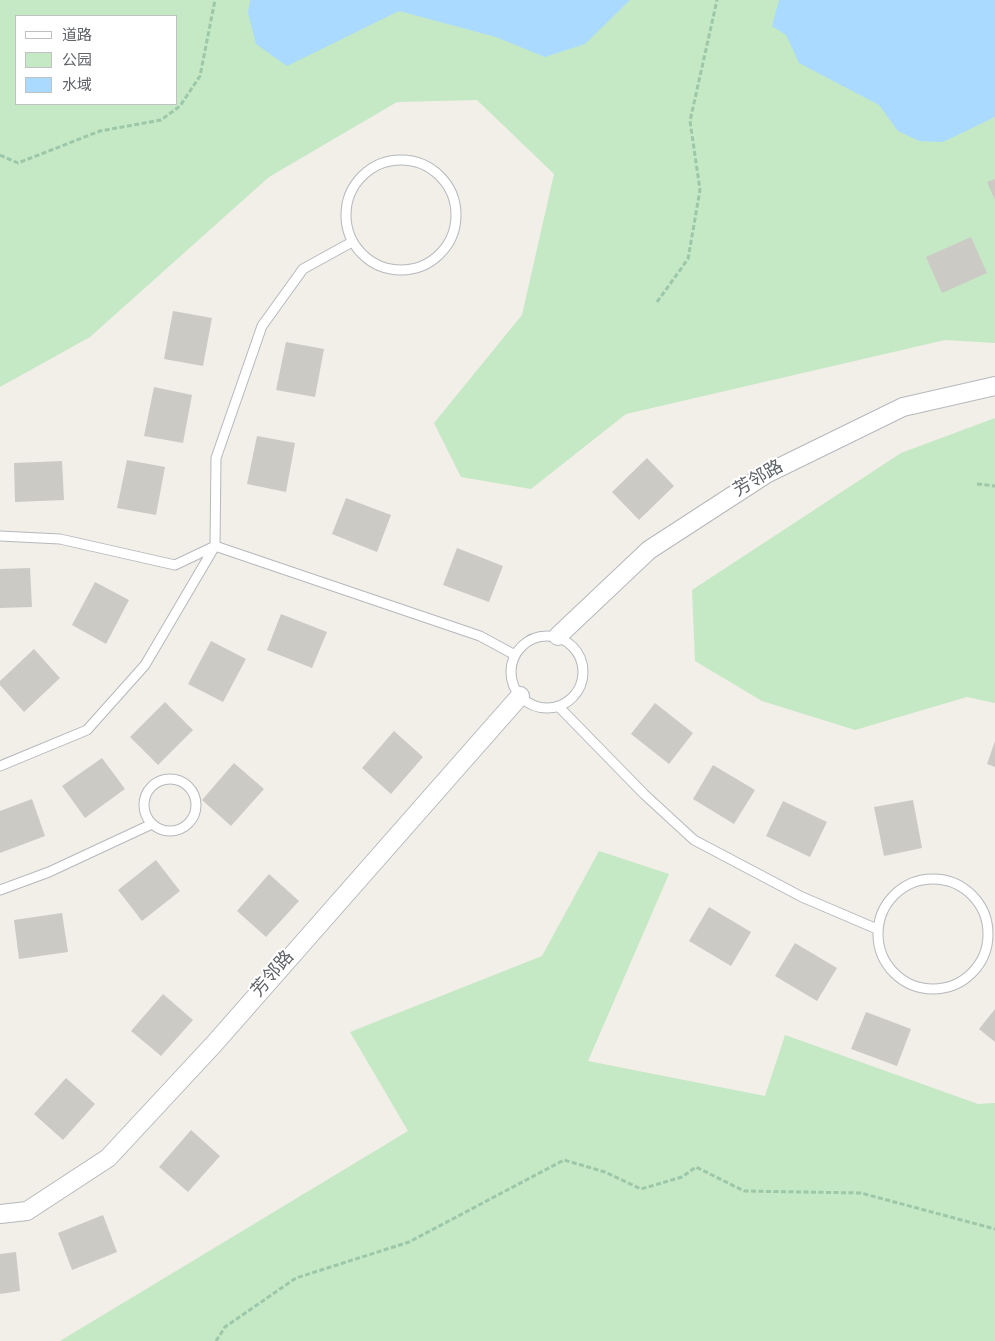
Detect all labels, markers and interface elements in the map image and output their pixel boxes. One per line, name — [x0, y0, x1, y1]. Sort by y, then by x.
legend — [15, 15, 178, 105]
text: 道路 — [62, 27, 92, 46]
text: 公园 — [62, 52, 92, 71]
text: 水域 — [62, 77, 92, 96]
street label: 芳邻路 — [730, 457, 788, 503]
street label: 芳邻路 — [248, 948, 300, 1002]

